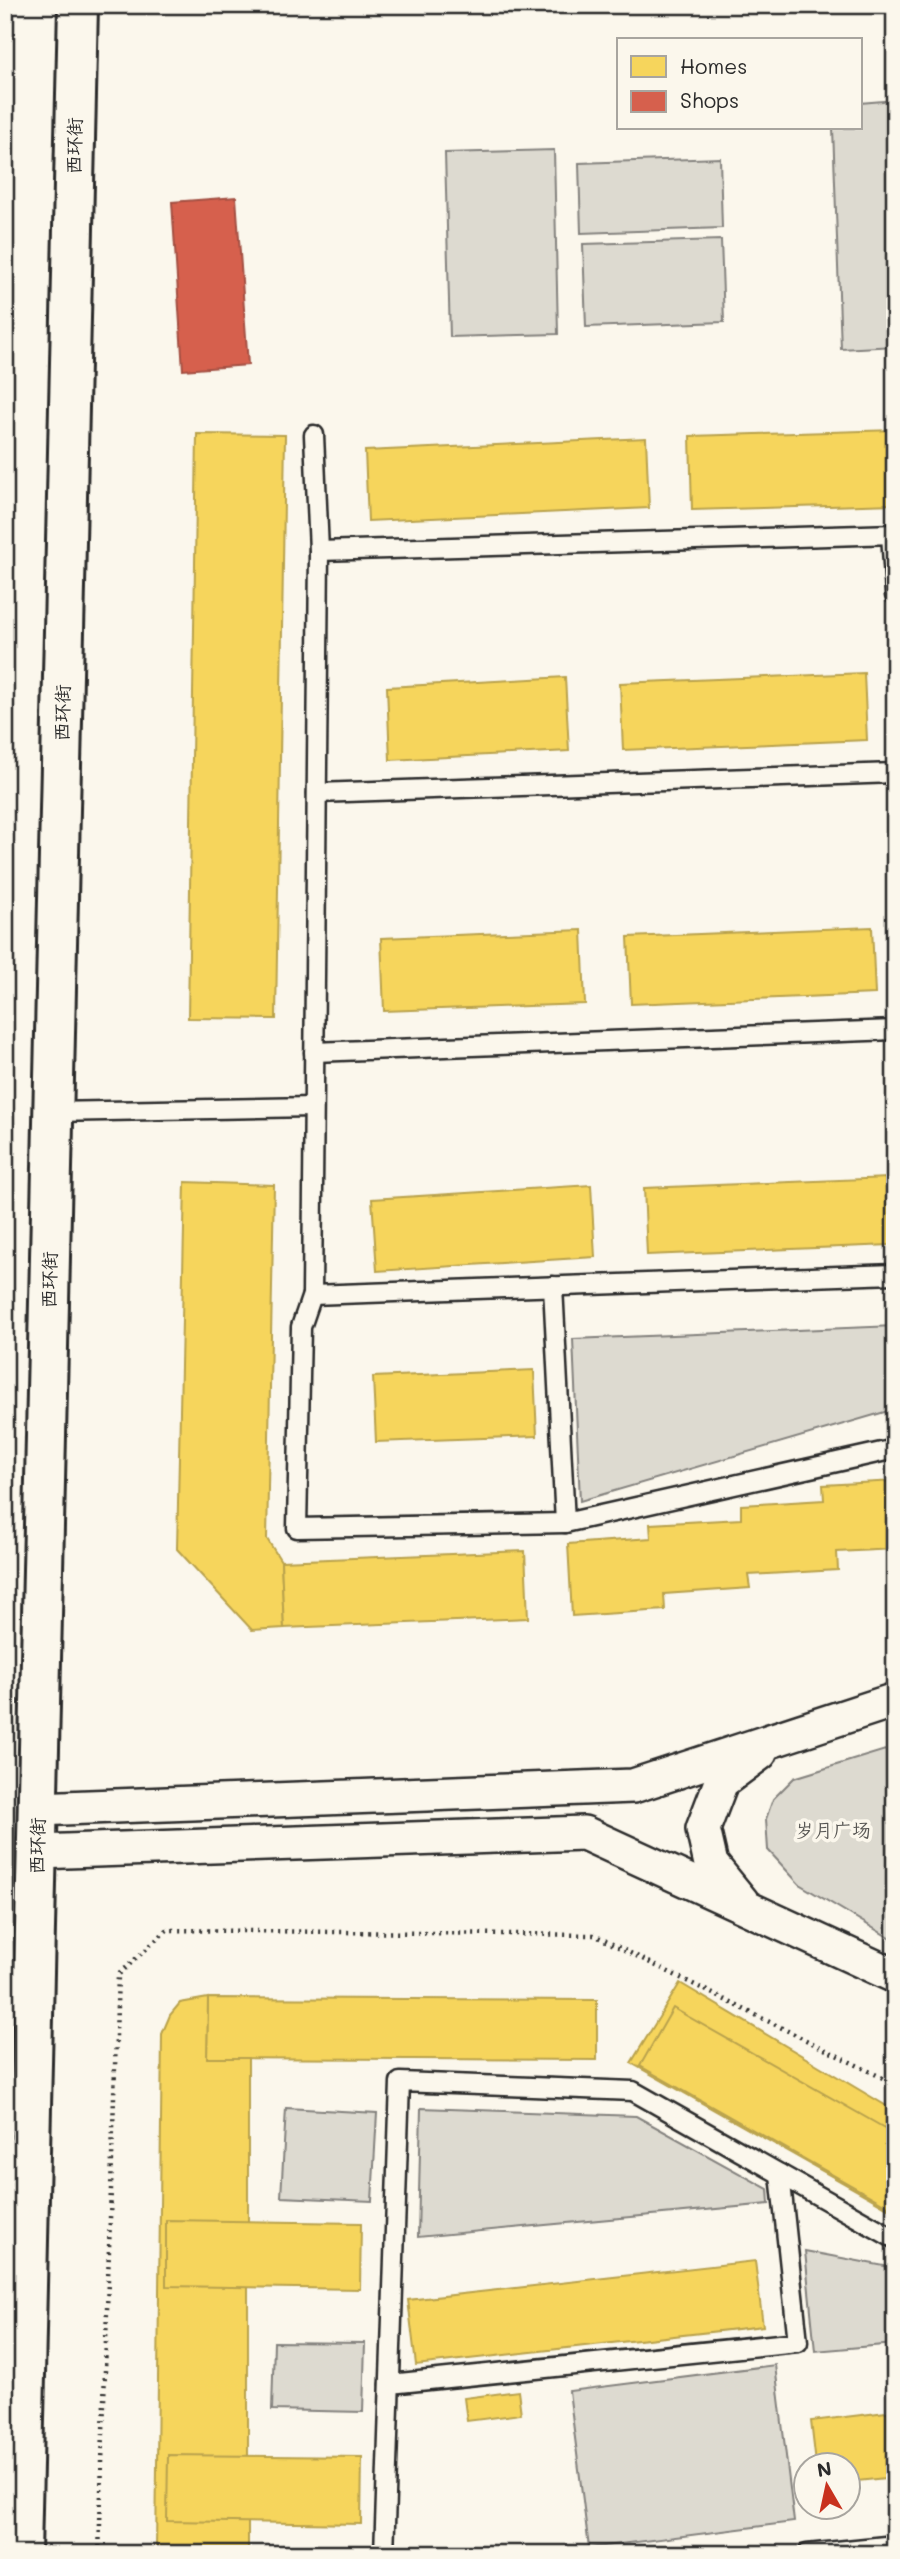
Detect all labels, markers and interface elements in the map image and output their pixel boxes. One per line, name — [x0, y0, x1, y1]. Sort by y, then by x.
legend — [617, 38, 862, 130]
text: Homes — [680, 52, 747, 79]
text: Shops — [680, 86, 739, 113]
street label: 西环街 — [61, 117, 86, 175]
street label: 西环街 — [49, 684, 74, 742]
street label: 西环街 — [36, 1251, 61, 1309]
street label: 西环街 — [24, 1817, 49, 1875]
park label: 岁月广场 — [795, 1817, 871, 1842]
north arrow — [792, 2450, 862, 2520]
text: N — [815, 2455, 833, 2482]

